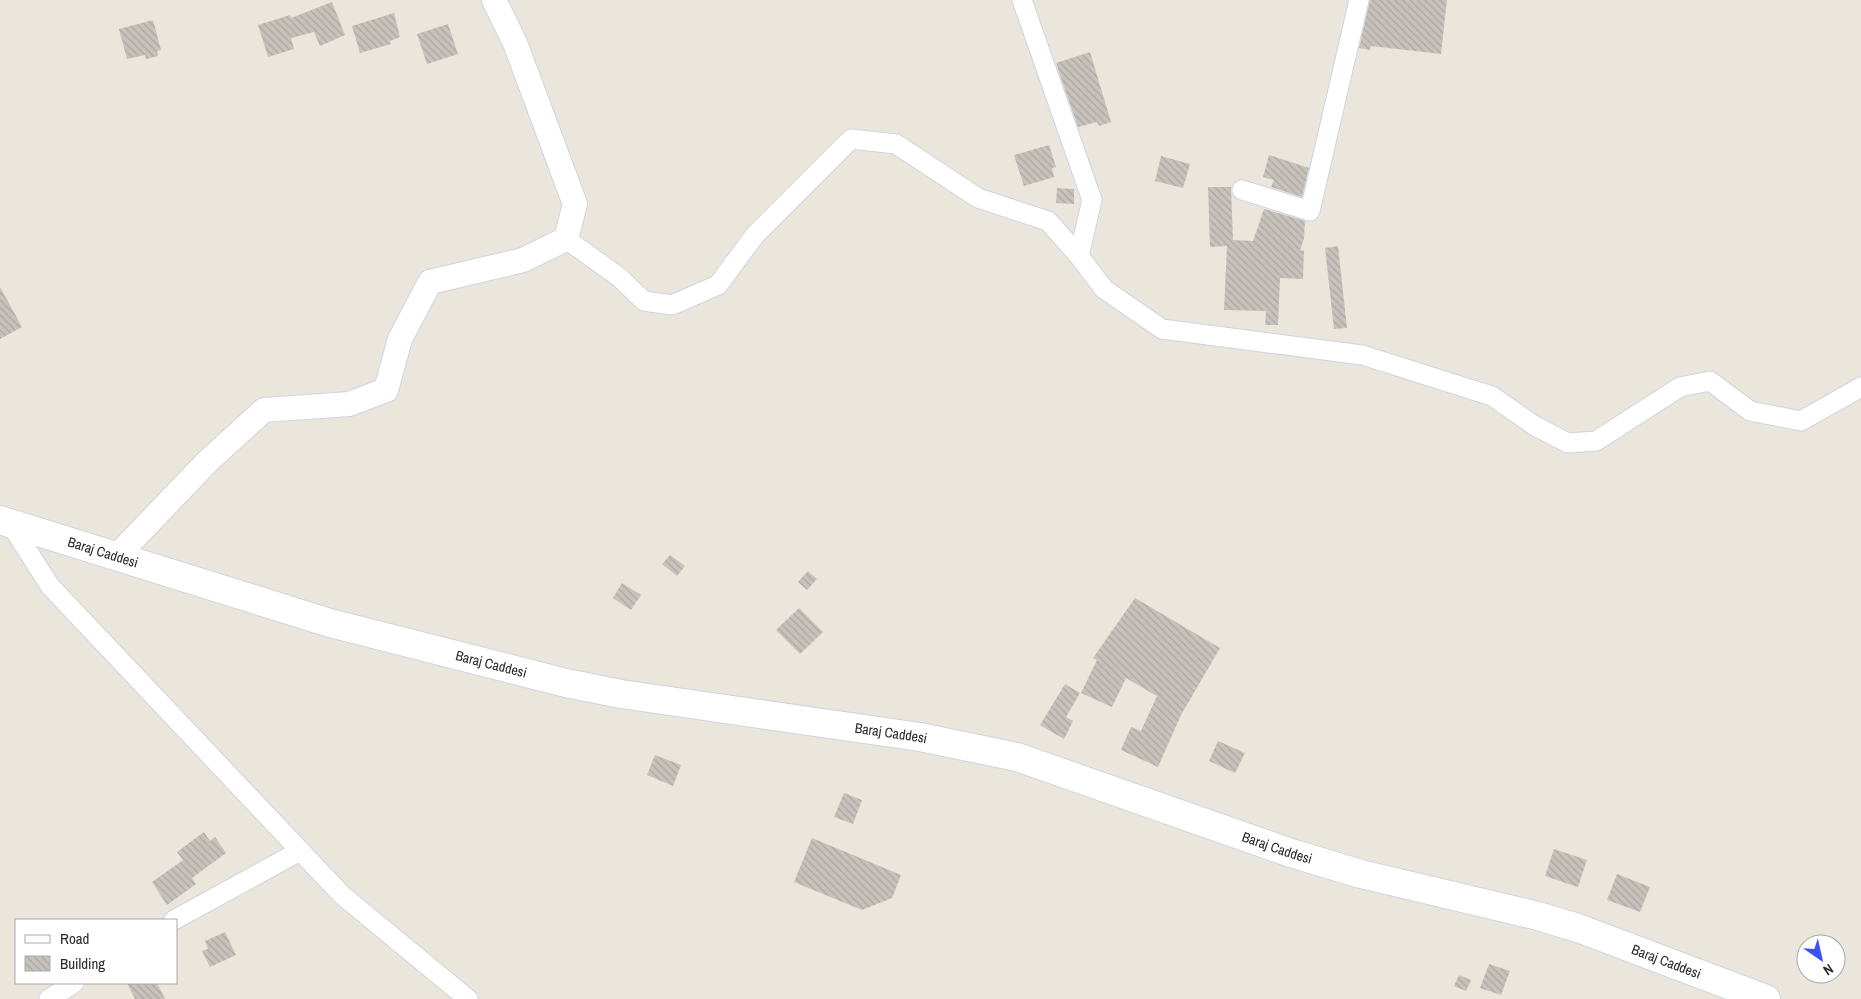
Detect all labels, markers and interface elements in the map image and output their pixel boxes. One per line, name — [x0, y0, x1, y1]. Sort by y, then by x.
street label: Baraj Caddesi — [66, 533, 141, 572]
street label: Baraj Caddesi — [454, 646, 529, 682]
street label: Baraj Caddesi — [854, 719, 929, 747]
street label: Baraj Caddesi — [1240, 828, 1314, 868]
legend — [15, 919, 178, 984]
text: Road — [60, 928, 89, 949]
north arrow — [1796, 934, 1846, 984]
street label: Baraj Caddesi — [1629, 940, 1704, 983]
text: Building — [60, 953, 105, 974]
text: N — [1820, 960, 1837, 980]

